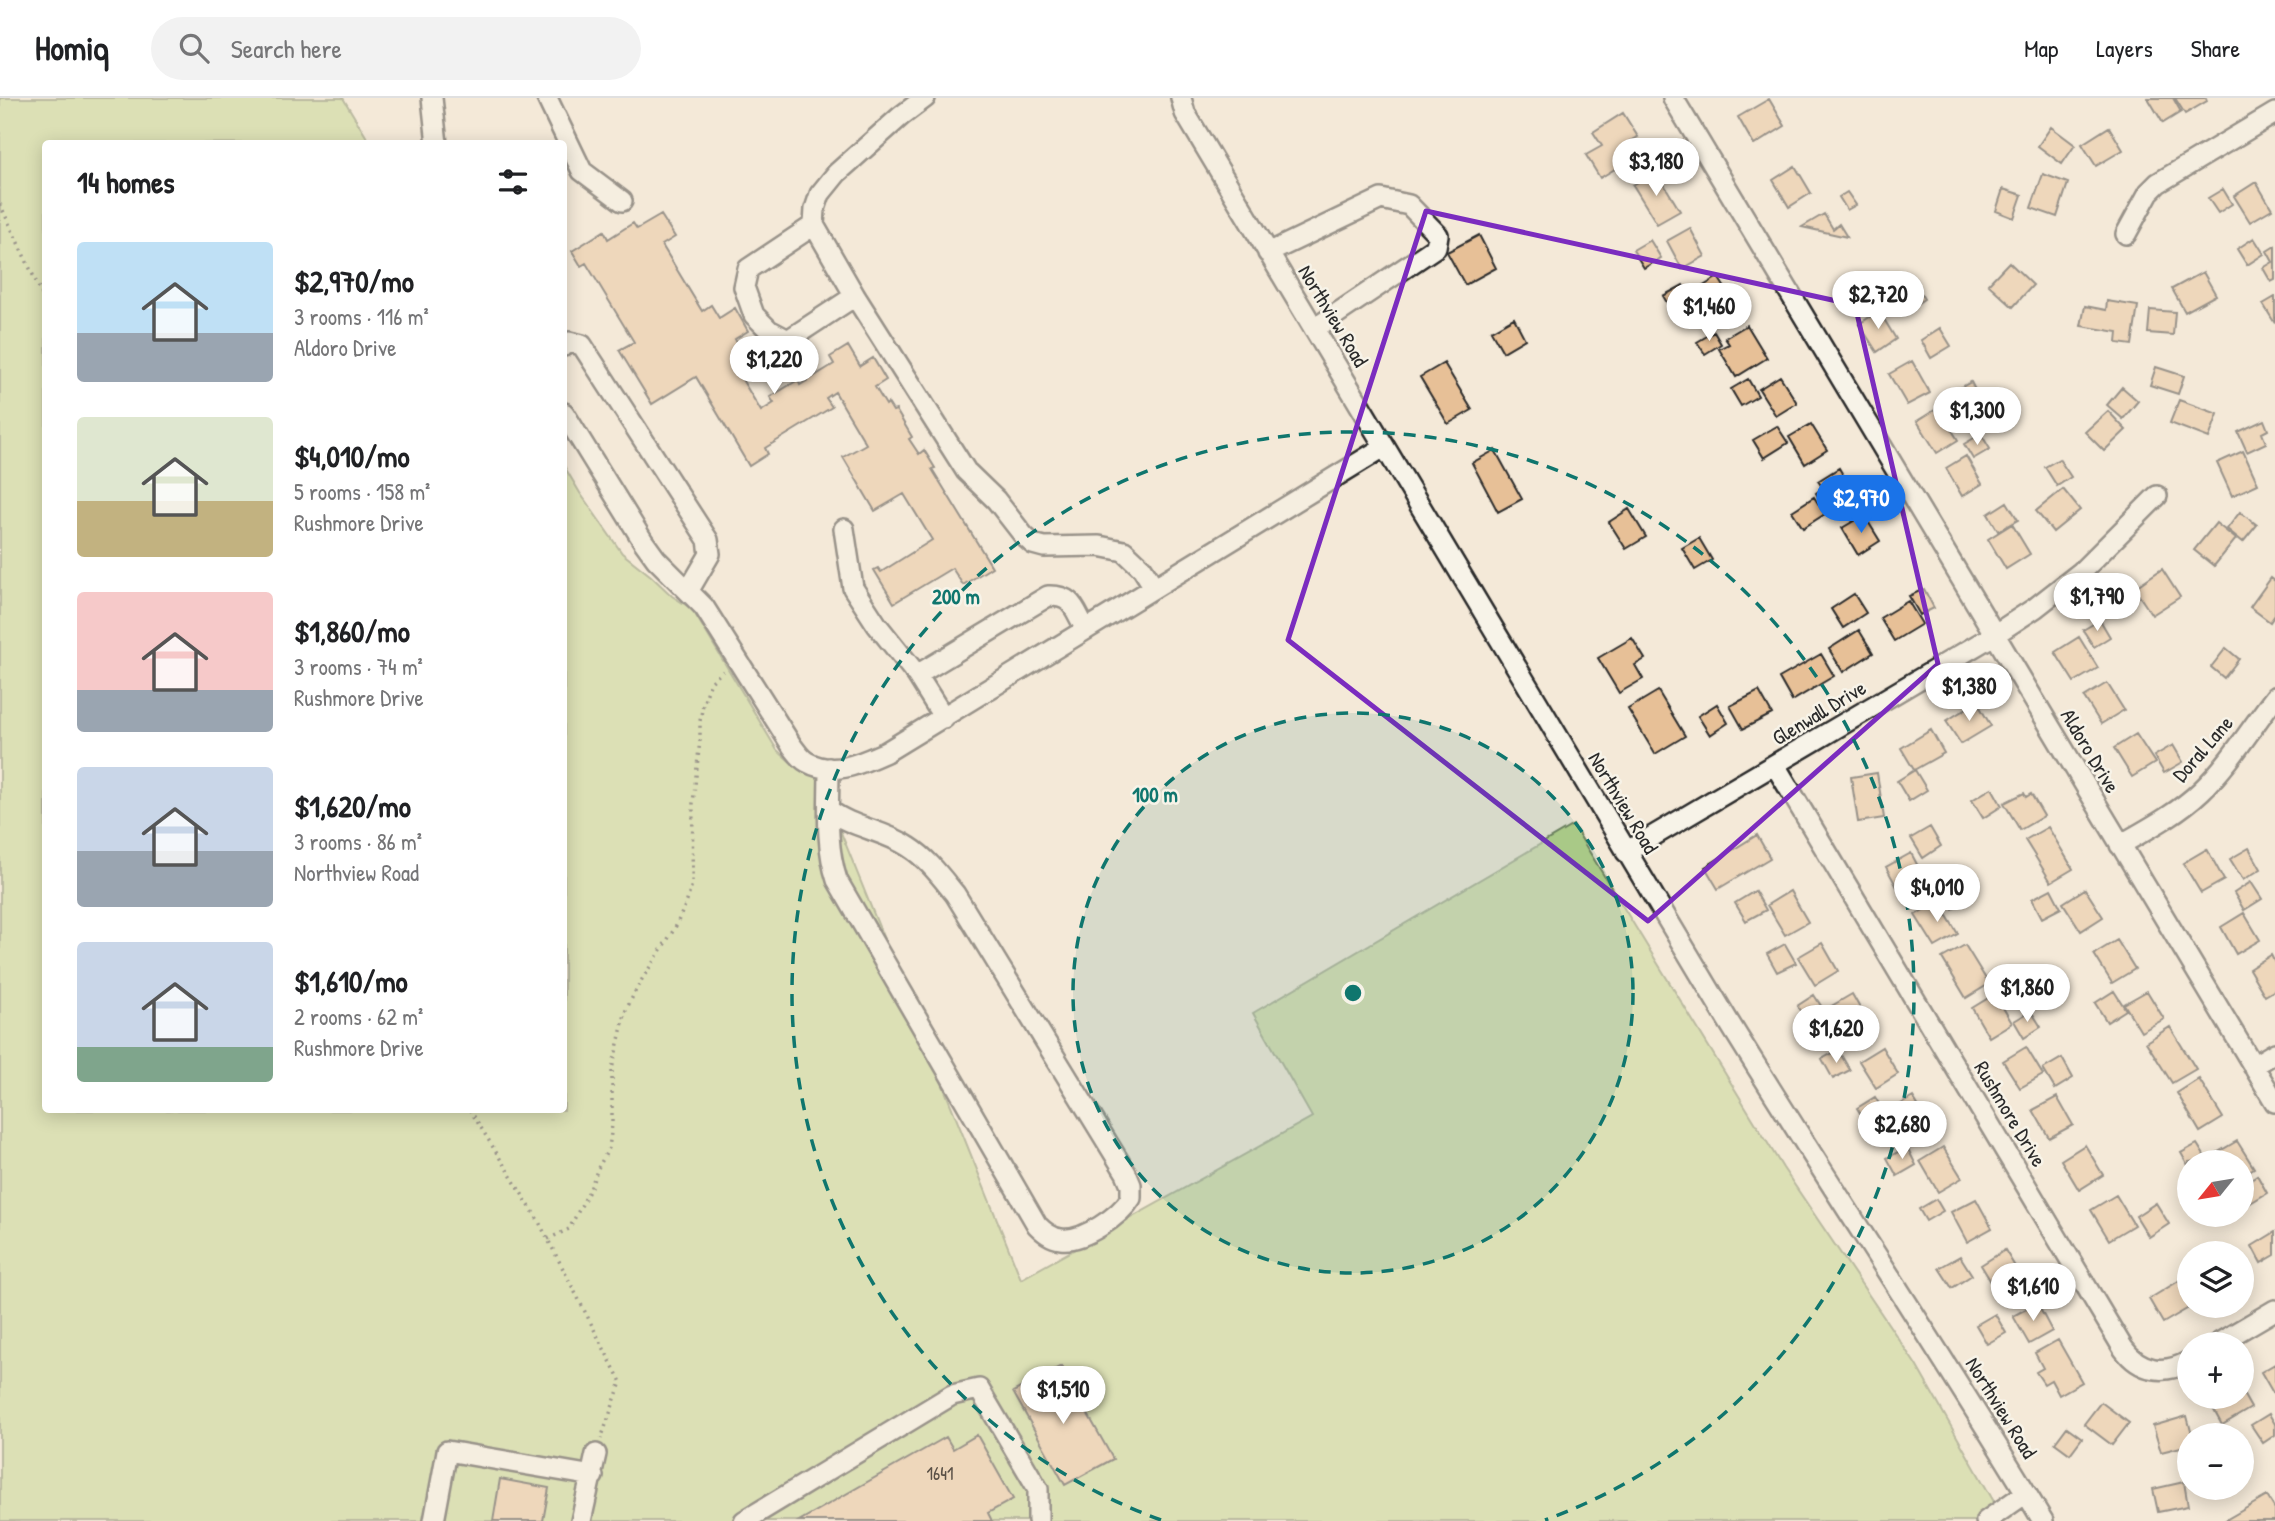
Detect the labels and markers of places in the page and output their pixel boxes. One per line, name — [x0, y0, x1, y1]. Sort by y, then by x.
pin: $3,180 — [1599, 139, 1713, 198]
pin: $2,720 — [1821, 272, 1935, 331]
pin: $1,460 — [1652, 284, 1766, 343]
pin: $1,220 — [717, 336, 831, 396]
pin: $1,300 — [1920, 388, 2034, 447]
pin: $2,970 — [1804, 476, 1918, 535]
pin: $1,790 — [2040, 574, 2154, 633]
pin: $1,380 — [1912, 664, 2026, 723]
pin: $4,010 — [1880, 864, 1994, 924]
pin: $1,860 — [1970, 964, 2084, 1024]
centre of rings — [1341, 981, 1365, 1005]
pin: $1,620 — [1779, 1006, 1893, 1065]
pin: $2,680 — [1845, 1102, 1959, 1161]
pin: $1,610 — [1976, 1264, 2090, 1323]
pin: $1,510 — [1006, 1366, 1120, 1426]

